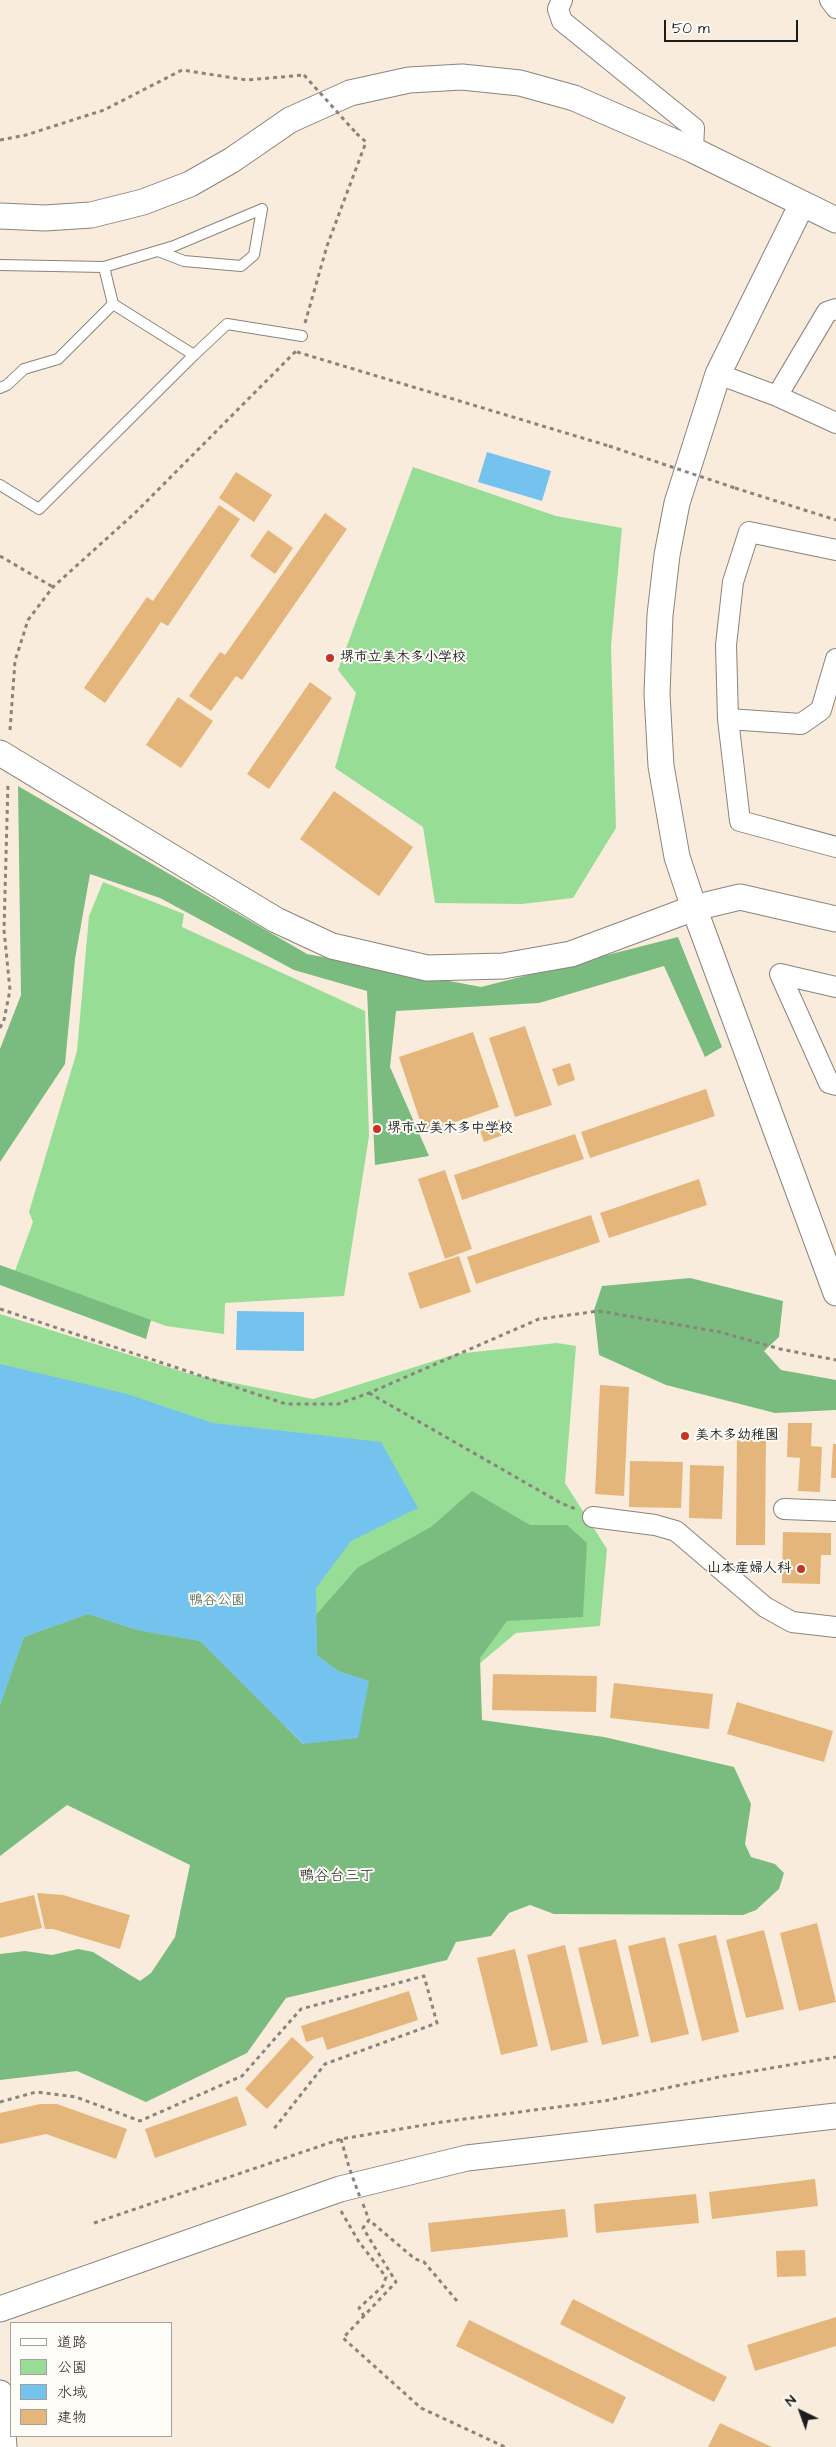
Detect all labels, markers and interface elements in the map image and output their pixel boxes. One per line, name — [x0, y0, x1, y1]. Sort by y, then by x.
scale bar — [666, 10, 800, 42]
text: 50 m — [672, 18, 710, 39]
place label: 堺市立美木多小学校 — [340, 650, 466, 666]
marker: 堺市立美木多小学校 — [324, 652, 336, 664]
place label: 堺市立美木多中学校 — [387, 1121, 513, 1137]
marker: 堺市立美木多中学校 — [371, 1123, 383, 1135]
place label: 美木多幼稚園 — [695, 1428, 779, 1444]
marker: 美木多幼稚園 — [679, 1430, 691, 1442]
place label: 山本産婦人科 — [707, 1561, 791, 1577]
marker: 山本産婦人科 — [795, 1563, 807, 1575]
park label: 鴨谷公園 — [189, 1593, 245, 1609]
district label: 鴨谷台三丁 — [300, 1868, 374, 1886]
legend — [10, 2322, 172, 2437]
text: 道路 — [57, 2332, 87, 2353]
text: 公園 — [57, 2357, 87, 2378]
text: 水域 — [57, 2382, 87, 2403]
north arrow — [776, 2387, 826, 2437]
text: N — [781, 2390, 801, 2411]
text: 建物 — [57, 2407, 87, 2428]

